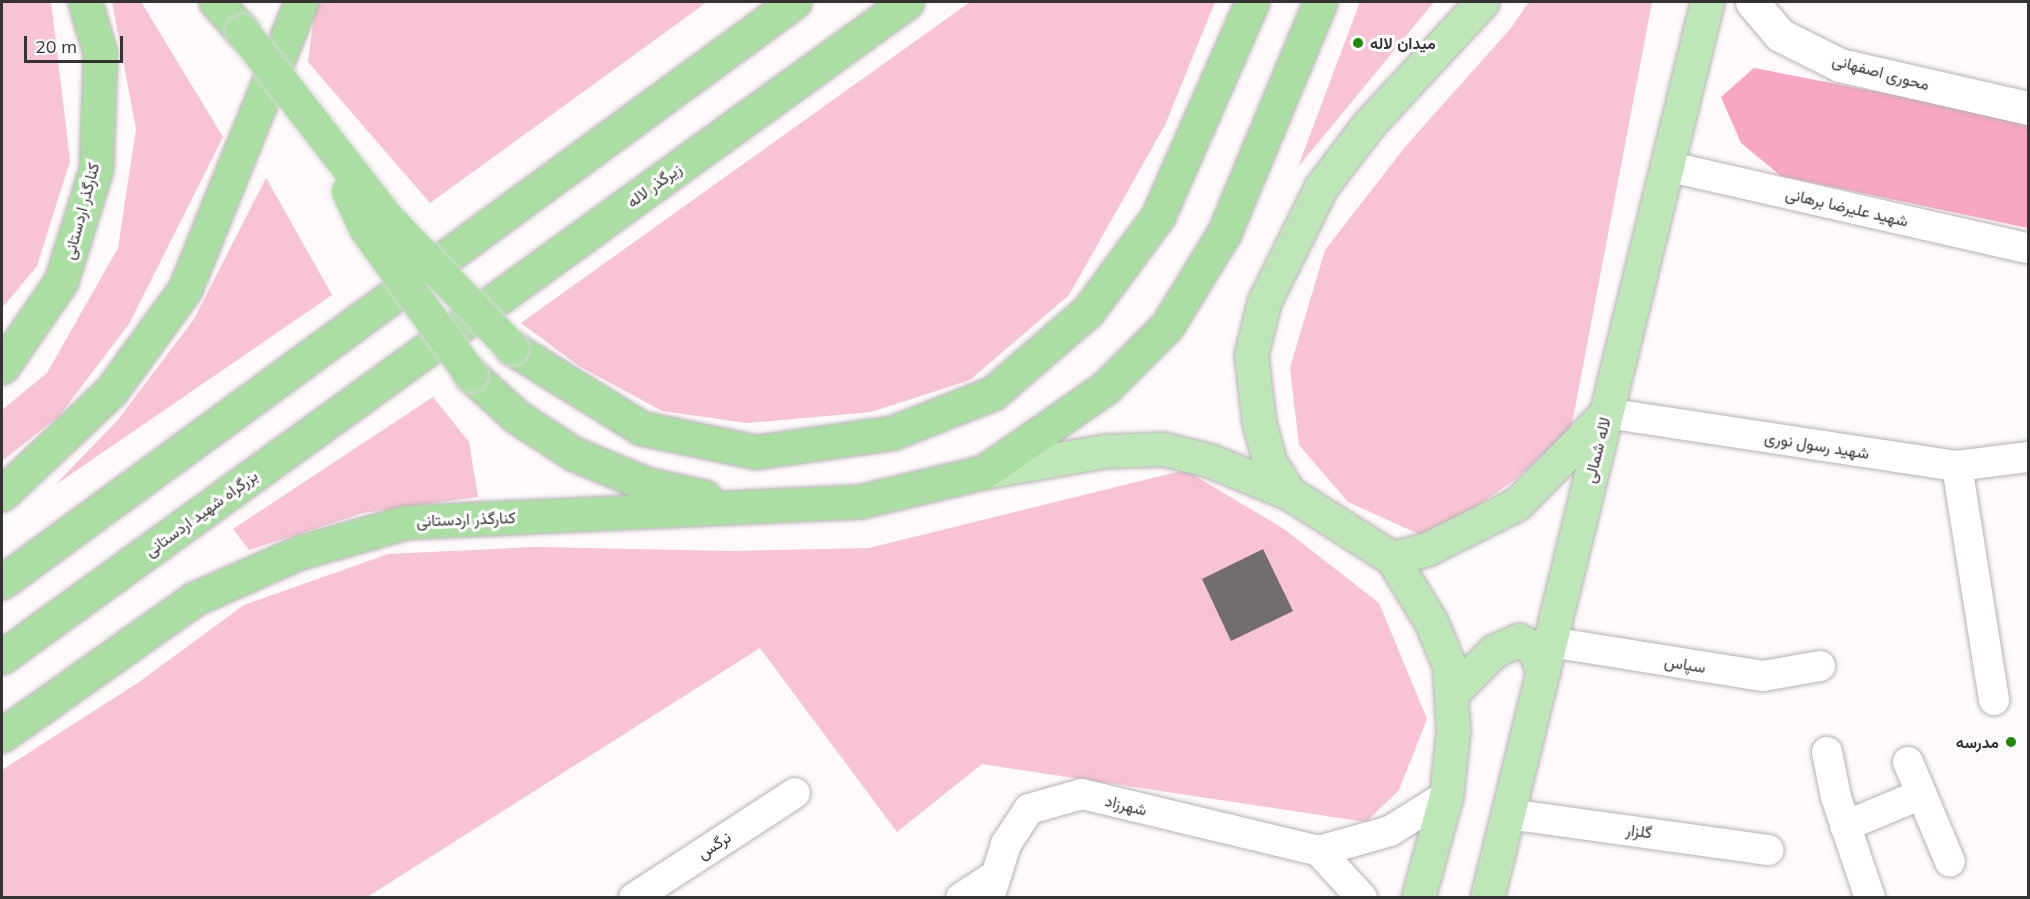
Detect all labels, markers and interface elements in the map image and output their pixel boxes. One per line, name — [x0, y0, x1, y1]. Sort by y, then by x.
scale bar — [27, 24, 126, 62]
place label: میدان لاله — [1370, 33, 1436, 53]
text: 20 m — [35, 35, 77, 58]
marker: میدان لاله — [1351, 36, 1365, 50]
street label: محوری اصفهانی — [1830, 50, 1932, 94]
street label: زیرگذر لاله — [623, 159, 685, 211]
street label: کنارگذر اردستانی — [59, 161, 103, 261]
street label: شهید علیرضا برهانی — [1784, 184, 1910, 230]
street label: لاله شمالی — [1580, 415, 1614, 485]
street label: شهید رسول نوری — [1763, 427, 1871, 463]
street label: بزرگراه شهید اردستانی — [141, 466, 261, 560]
street label: کنارگذر اردستانی — [416, 508, 516, 530]
street label: سپاس — [1663, 651, 1707, 677]
place label: مدرسه — [1956, 732, 1999, 752]
marker: مدرسه — [2004, 735, 2018, 749]
street label: شهرزاد — [1103, 791, 1149, 819]
street label: گلزار — [1625, 820, 1653, 842]
street label: نرگس — [694, 827, 734, 863]

